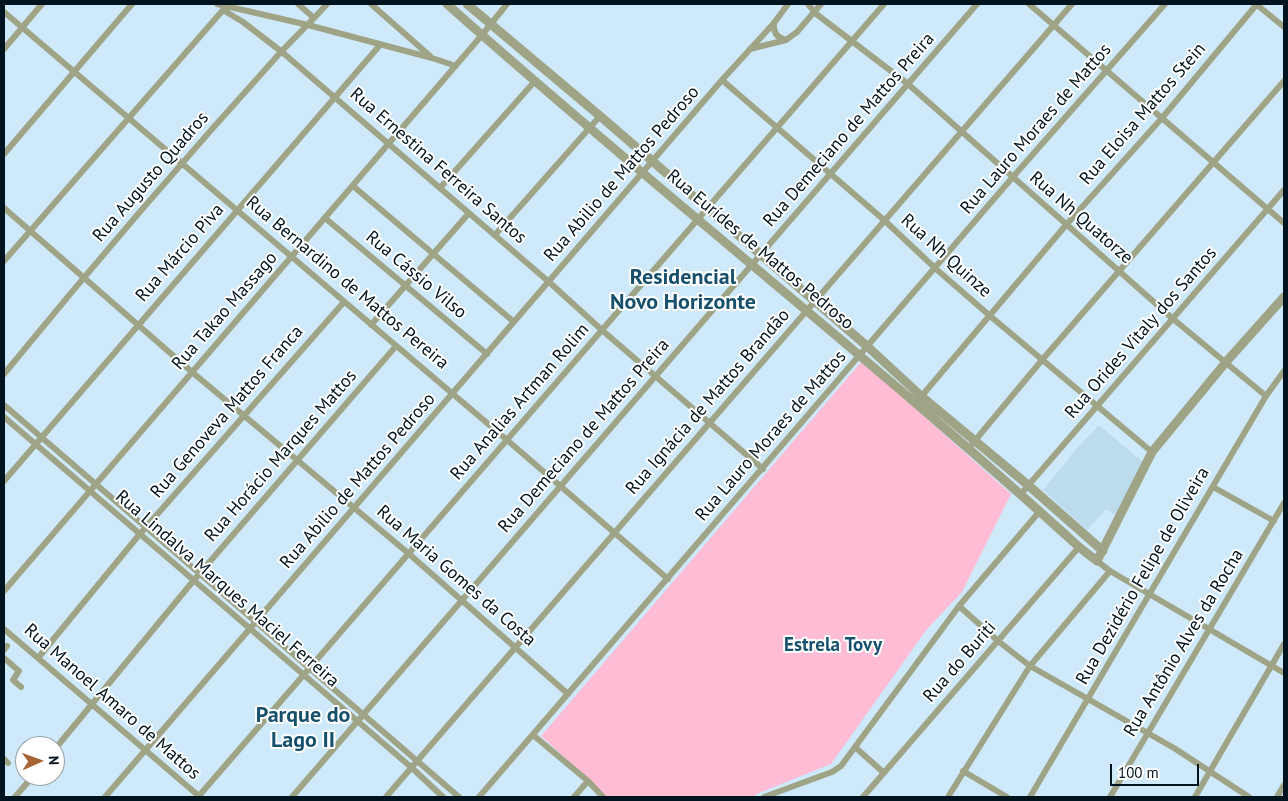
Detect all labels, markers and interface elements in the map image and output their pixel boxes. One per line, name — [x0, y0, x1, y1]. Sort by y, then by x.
street label: Rua Demeciano de Mattos Preira — [759, 29, 939, 231]
street label: Rua Lauro Moraes de Mattos — [956, 39, 1116, 219]
street label: Rua Eloisa Mattos Stein — [1075, 39, 1211, 189]
street label: Rua Abilio de Mattos Pedroso — [540, 82, 704, 266]
street label: Rua Ernestina Ferreira Santos — [345, 83, 531, 249]
street label: Rua Augusto Quadros — [89, 107, 213, 247]
street label: Rua Eurídes de Mattos Pedroso — [662, 165, 858, 335]
street label: Rua Nh Quatorze — [1025, 167, 1137, 269]
street label: Rua Bernardino de Mattos Pereira — [241, 192, 453, 374]
street label: Rua Márcio Piva — [131, 199, 229, 307]
street label: Rua Nh Quinze — [896, 210, 996, 302]
street label: Rua Cássio Vilso — [361, 227, 471, 323]
street label: Rua Orides Vitaly dos Santos — [1061, 243, 1221, 423]
street label: Rua Takao Massago — [168, 247, 282, 375]
district label: Residencial Novo Horizonte — [610, 265, 756, 316]
street label: Rua Ignácia de Mattos Brandão — [622, 305, 794, 499]
street label: Rua Analias Artman Rolim — [446, 319, 594, 485]
street label: Rua Genoveva Mattos Franca — [146, 321, 308, 503]
street label: Rua Demeciano de Mattos Preira — [494, 335, 674, 537]
street label: Rua Lauro Moraes de Mattos — [691, 346, 851, 526]
street label: Rua Horácio Marques Mattos — [200, 366, 362, 546]
street label: Rua Abilio de Mattos Pedroso — [276, 389, 440, 573]
street label: Rua Dezidério Felipe de Oliveira — [1072, 463, 1214, 689]
street label: Rua Lindalva Marques Maciel Ferreira — [111, 486, 343, 692]
street label: Rua Maria Gomes da Costa — [372, 501, 540, 651]
street label: Rua Antônio Alves da Rocha — [1119, 545, 1249, 741]
street label: Rua do Buriti — [919, 617, 1001, 707]
street label: Rua Manoel Amaro de Mattos — [19, 620, 205, 784]
district label: Estrela Tovy — [784, 635, 882, 657]
district label: Parque do Lago II — [256, 703, 350, 754]
north arrow — [15, 736, 65, 786]
scale bar — [1113, 754, 1202, 786]
text: N — [45, 756, 63, 765]
text: 100 m — [1118, 763, 1159, 782]

